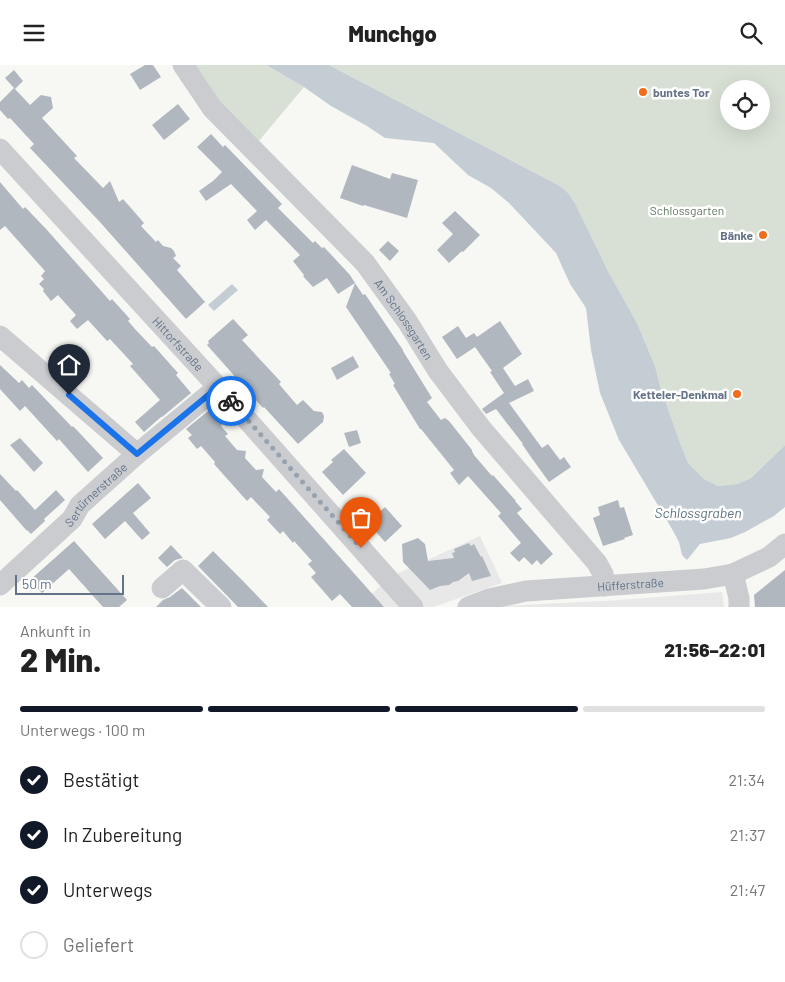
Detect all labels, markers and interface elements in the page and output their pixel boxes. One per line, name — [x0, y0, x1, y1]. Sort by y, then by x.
icon: menu — [20, 19, 48, 47]
icon: search — [737, 19, 765, 47]
text: Munchgo — [348, 20, 437, 46]
map controls — [720, 80, 770, 130]
button: locate — [720, 80, 770, 130]
place label: buntes Tor — [653, 85, 710, 99]
marker: buntes Tor — [637, 86, 649, 98]
park label: Schlossgarten — [650, 203, 724, 217]
place label: Bänke — [720, 228, 753, 242]
marker: Bänke — [757, 229, 769, 241]
street label: Am Schlossgarten — [372, 276, 436, 362]
street label: Hittorfstraße — [150, 314, 207, 374]
pin — [48, 344, 90, 395]
icon: home — [55, 351, 83, 379]
courier — [206, 376, 256, 426]
icon: bike — [217, 387, 245, 415]
place label: Ketteler-Denkmal — [633, 387, 727, 401]
marker: Ketteler-Denkmal — [731, 388, 743, 400]
street label: Sertürnerstraße — [62, 460, 130, 529]
pin — [340, 497, 382, 548]
icon: bag — [347, 504, 375, 532]
water label: Schlossgraben — [654, 504, 742, 521]
scale bar — [15, 572, 124, 595]
text: 50 m — [22, 575, 51, 592]
street label: Hüfferstraße — [597, 575, 664, 593]
text: Ankunft in — [20, 621, 91, 640]
text: 21:56–22:01 — [664, 638, 765, 661]
text: 2 Min. — [20, 640, 102, 678]
text: Unterwegs · 100 m — [20, 720, 145, 739]
icon: check — [20, 766, 48, 794]
text: Bestätigt — [63, 768, 139, 791]
text: 21:34 — [729, 770, 765, 789]
icon: check — [20, 821, 48, 849]
text: In Zubereitung — [63, 823, 182, 846]
text: 21:37 — [730, 825, 765, 844]
icon: check — [20, 876, 48, 904]
text: Unterwegs — [63, 878, 152, 901]
text: 21:47 — [730, 880, 765, 899]
text: Geliefert — [63, 933, 134, 956]

